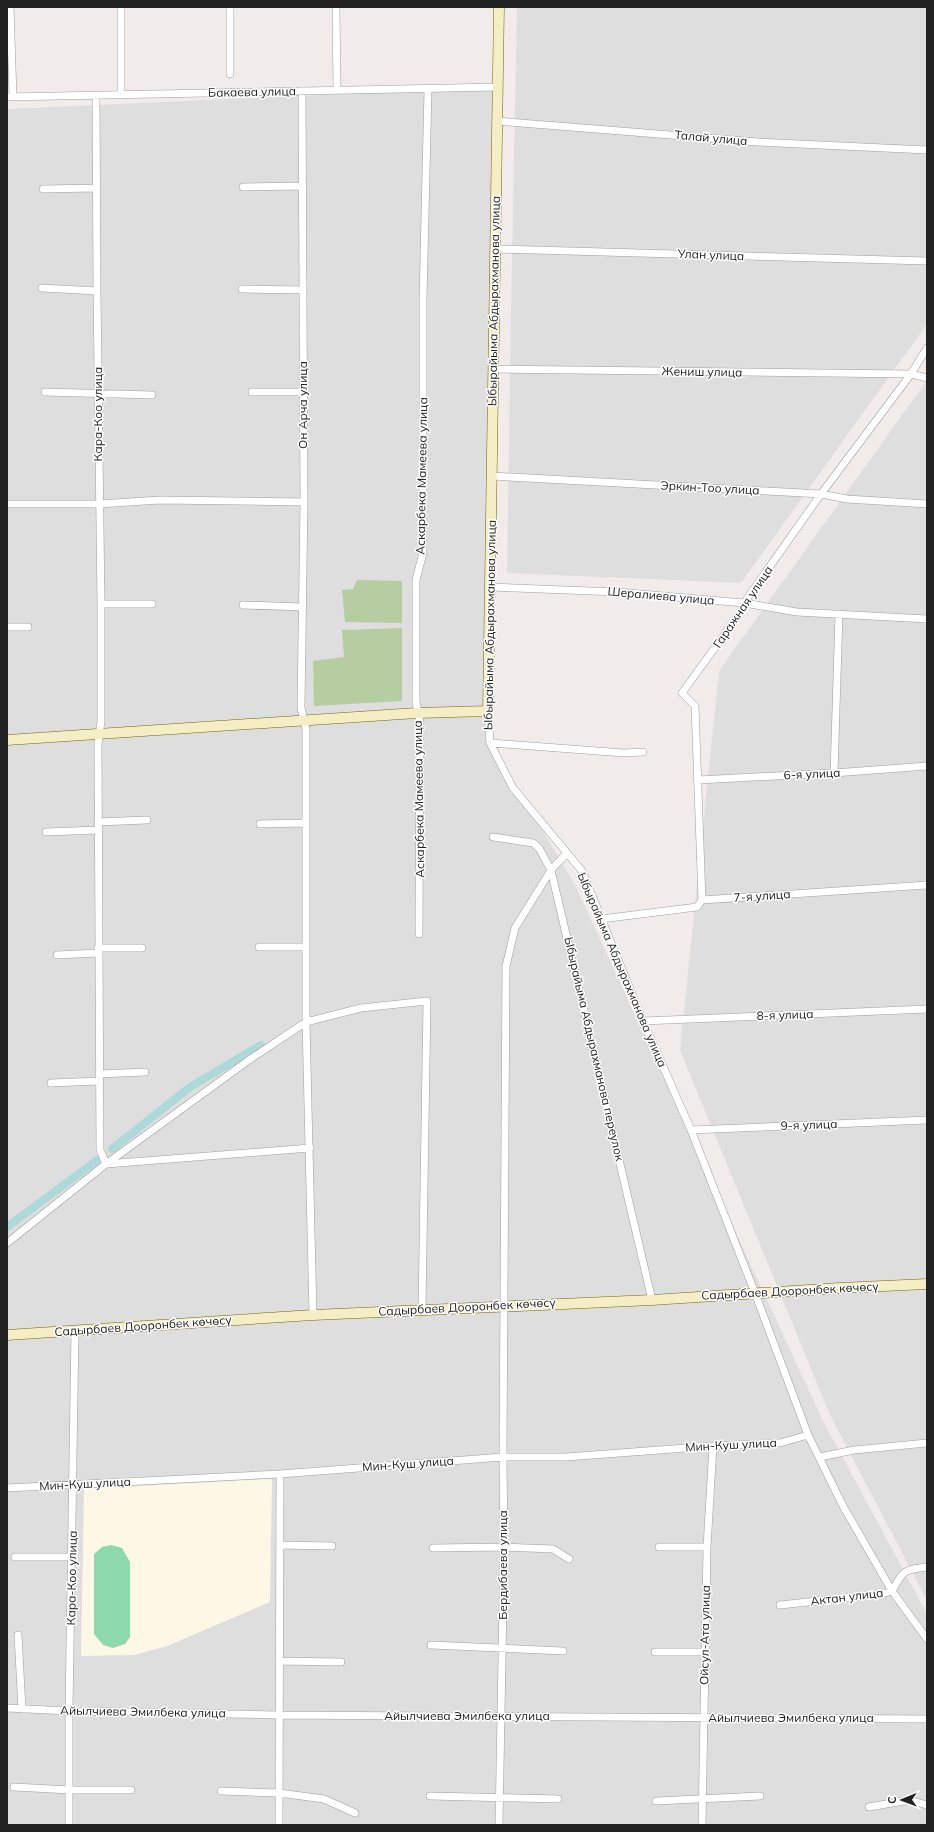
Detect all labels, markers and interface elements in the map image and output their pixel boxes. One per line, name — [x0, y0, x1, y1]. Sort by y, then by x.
street label: Бакаева улица — [208, 83, 296, 100]
street label: Талай улица — [674, 127, 748, 148]
street label: Ыбырайыма Абдырахманова улица — [484, 196, 503, 406]
street label: Улан улица — [676, 246, 745, 263]
street label: Он Арча улица — [295, 361, 310, 449]
street label: Жениш улица — [662, 363, 743, 380]
street label: Кара-Коо улица — [90, 367, 105, 461]
street label: Аскарбека Мамеева улица — [413, 397, 430, 555]
street label: Эркин-Тоо улица — [660, 477, 760, 498]
street label: Ыбырайыма Абдырахманова улица — [480, 520, 499, 730]
street label: Гаражная улица — [710, 563, 776, 651]
street label: Шералиева улица — [607, 583, 715, 608]
street label: Аскарбека Мамеева улица — [410, 720, 427, 878]
street label: 6-я улица — [783, 765, 841, 782]
street label: Ыбырайыма Абдырахманова улица — [574, 870, 670, 1070]
street label: 7-я улица — [733, 886, 791, 905]
street label: Ыбырайыма Абдырахманова переулок — [561, 935, 628, 1163]
street label: 8-я улица — [756, 1006, 814, 1023]
street label: 9-я улица — [780, 1116, 838, 1133]
street label: Садырбаев Дооронбек көчөсү — [701, 1278, 880, 1303]
street label: Садырбаев Дооронбек көчөсү — [378, 1294, 557, 1319]
street label: Садырбаев Дооронбек көчөсү — [54, 1312, 233, 1339]
street label: Мин-Куш улица — [685, 1435, 777, 1454]
street label: Мин-Куш улица — [362, 1453, 454, 1474]
street label: Мин-Куш улица — [39, 1474, 131, 1493]
street label: Бердибаева улица — [495, 1510, 510, 1620]
street label: Кара-Коо улица — [63, 1530, 80, 1626]
street label: Ойсул-Ата улица — [696, 1585, 713, 1685]
street label: Актан улица — [810, 1585, 884, 1608]
street label: Айылчиева Эмилбека улица — [60, 1703, 226, 1720]
street label: Айылчиева Эмилбека улица — [384, 1708, 550, 1723]
street label: Айылчиева Эмилбека улица — [708, 1710, 874, 1725]
north arrow — [882, 1780, 922, 1820]
text: С — [885, 1796, 899, 1804]

